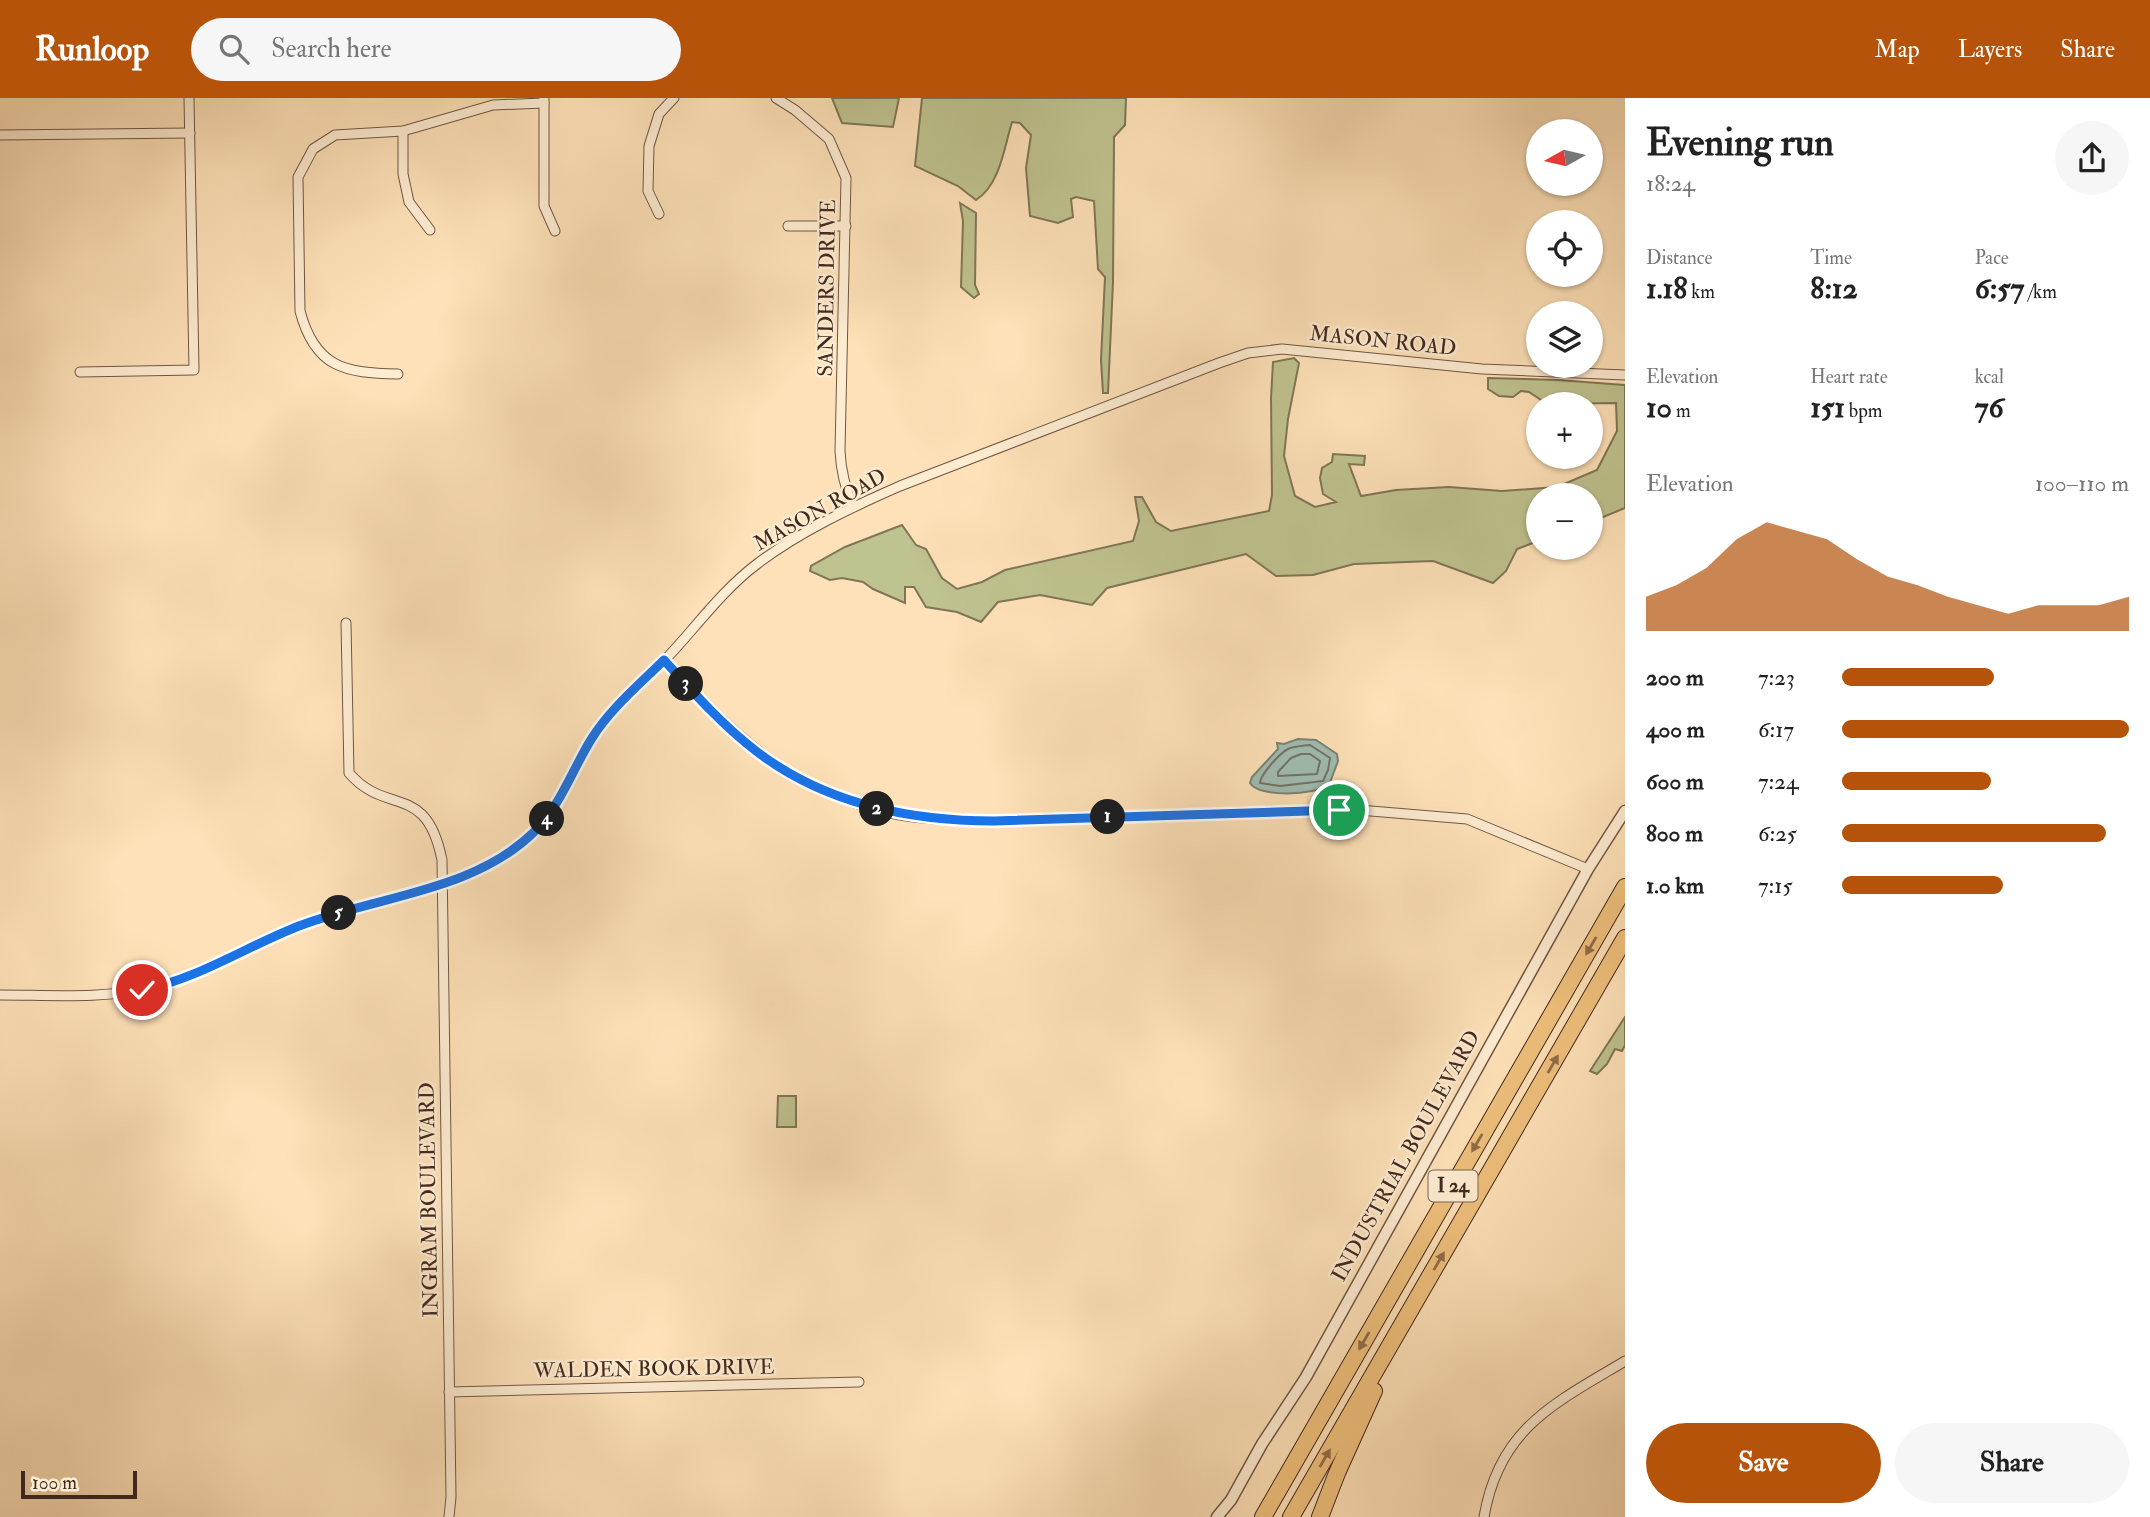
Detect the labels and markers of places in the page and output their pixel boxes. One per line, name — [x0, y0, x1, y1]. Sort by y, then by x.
pin: 3 — [668, 666, 704, 702]
pin — [1309, 780, 1369, 840]
pin: 2 — [860, 792, 894, 826]
pin: 1 — [1090, 800, 1126, 834]
pin: 4 — [530, 802, 564, 836]
pin: 5 — [322, 896, 356, 930]
pin — [112, 960, 172, 1020]

